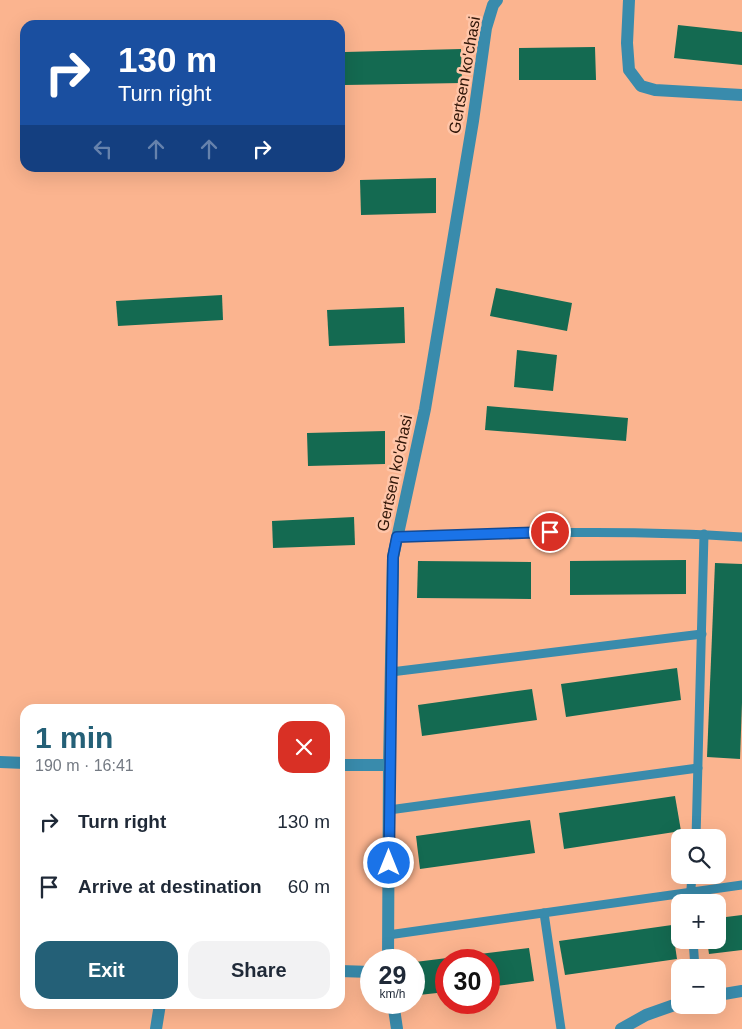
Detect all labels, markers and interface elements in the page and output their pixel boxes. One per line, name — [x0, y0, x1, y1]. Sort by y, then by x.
street label: Gertsen ko'chasi — [446, 15, 483, 135]
icon: right — [35, 40, 100, 105]
text: 130 m — [118, 40, 217, 79]
text: Turn right — [118, 81, 211, 106]
icon: left — [89, 135, 117, 163]
icon: ahead — [142, 135, 170, 163]
icon: ahead — [195, 135, 223, 163]
icon: right — [248, 135, 276, 163]
street label: Gertsen ko'chasi — [374, 413, 415, 533]
pin — [529, 511, 571, 553]
icon: arrive — [536, 518, 564, 546]
text: 1 min — [35, 721, 113, 754]
button: close — [278, 721, 330, 773]
text: 190 m · 16:41 — [35, 757, 134, 774]
icon: right — [35, 808, 63, 836]
text: Turn right — [78, 811, 166, 832]
text: 130 m — [277, 811, 330, 832]
map controls — [671, 829, 726, 1014]
button: search — [671, 829, 726, 884]
position arrow — [362, 836, 414, 888]
icon: arrive — [35, 873, 63, 901]
text: Arrive at destination — [78, 876, 262, 897]
text: 60 m — [288, 876, 330, 897]
button: + — [671, 894, 726, 949]
button: Exit — [35, 941, 178, 999]
button: Share — [188, 941, 330, 999]
speed limit sign: 30 — [435, 949, 500, 1014]
button: − — [671, 959, 726, 1014]
text: 29 — [379, 961, 406, 989]
text: km/h — [379, 987, 406, 1001]

